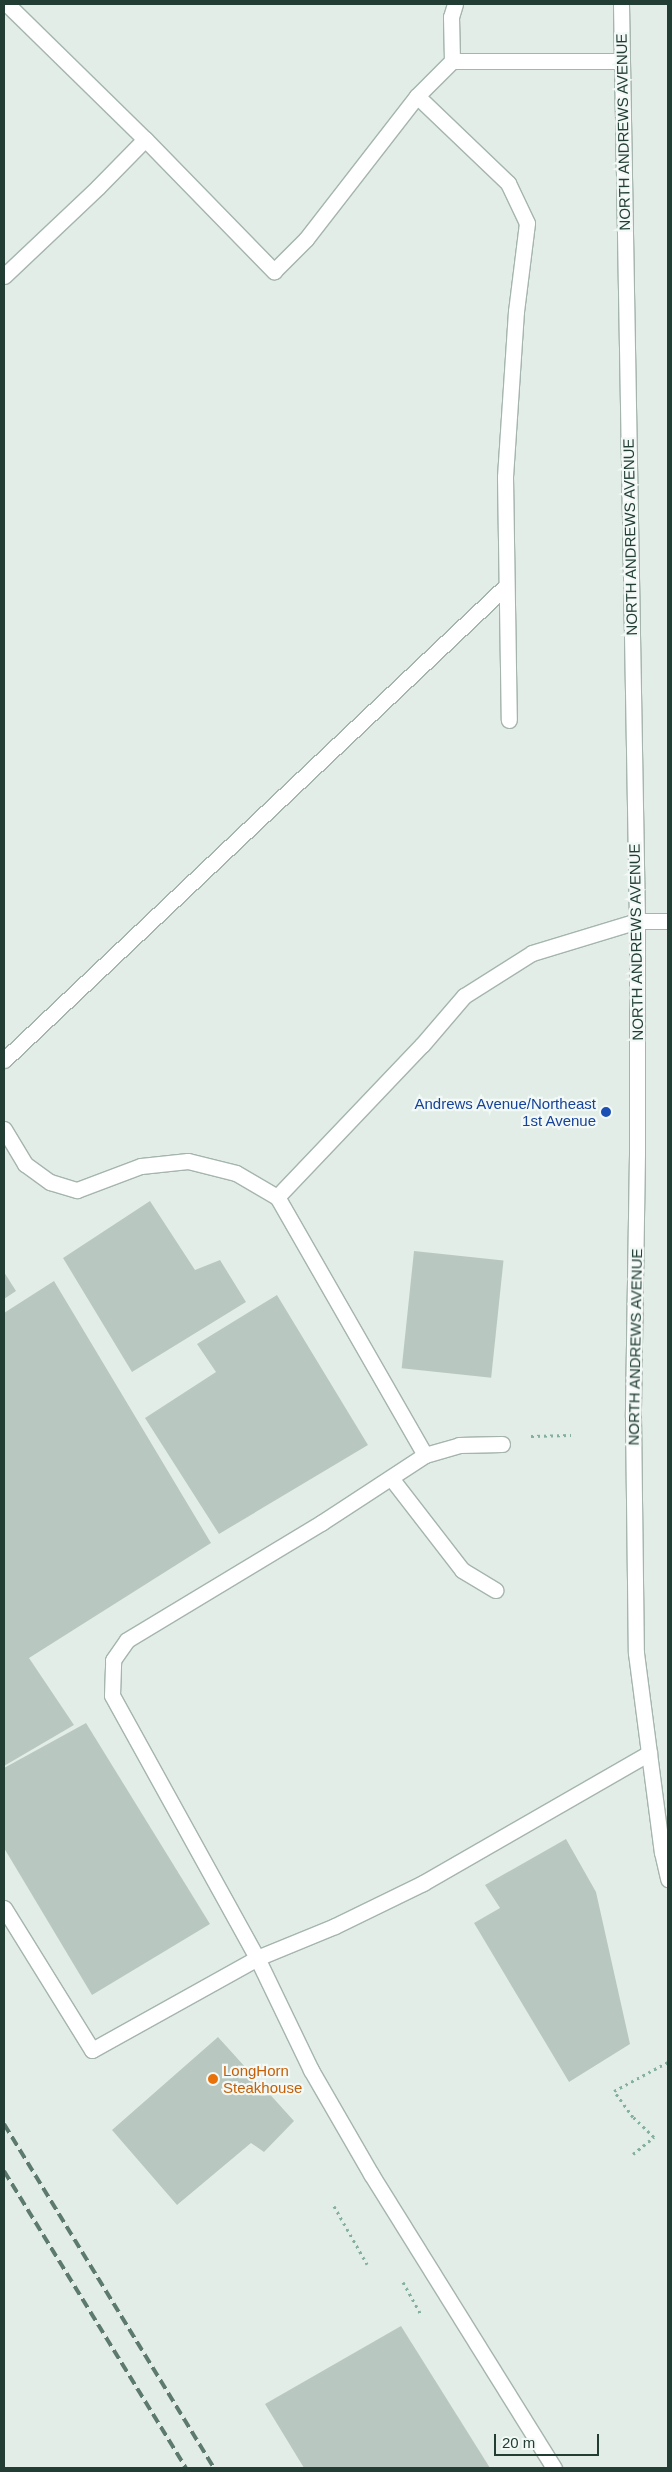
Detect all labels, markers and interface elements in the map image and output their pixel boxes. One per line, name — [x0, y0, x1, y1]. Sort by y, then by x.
street label: NORTH ANDREWS AVENUE — [612, 33, 634, 231]
street label: NORTH ANDREWS AVENUE — [619, 438, 641, 636]
street label: NORTH ANDREWS AVENUE — [625, 843, 647, 1041]
place label: Andrews Avenue/Northeast 1st Avenue — [414, 1094, 596, 1129]
marker: Andrews Avenue/Northeast 1st Avenue — [600, 1106, 612, 1118]
street label: NORTH ANDREWS AVENUE — [624, 1248, 646, 1446]
place label: LongHorn Steakhouse — [223, 2061, 302, 2096]
marker: LongHorn Steakhouse — [207, 2073, 219, 2085]
scale bar — [497, 2424, 602, 2456]
text: 20 m — [502, 2434, 535, 2451]

